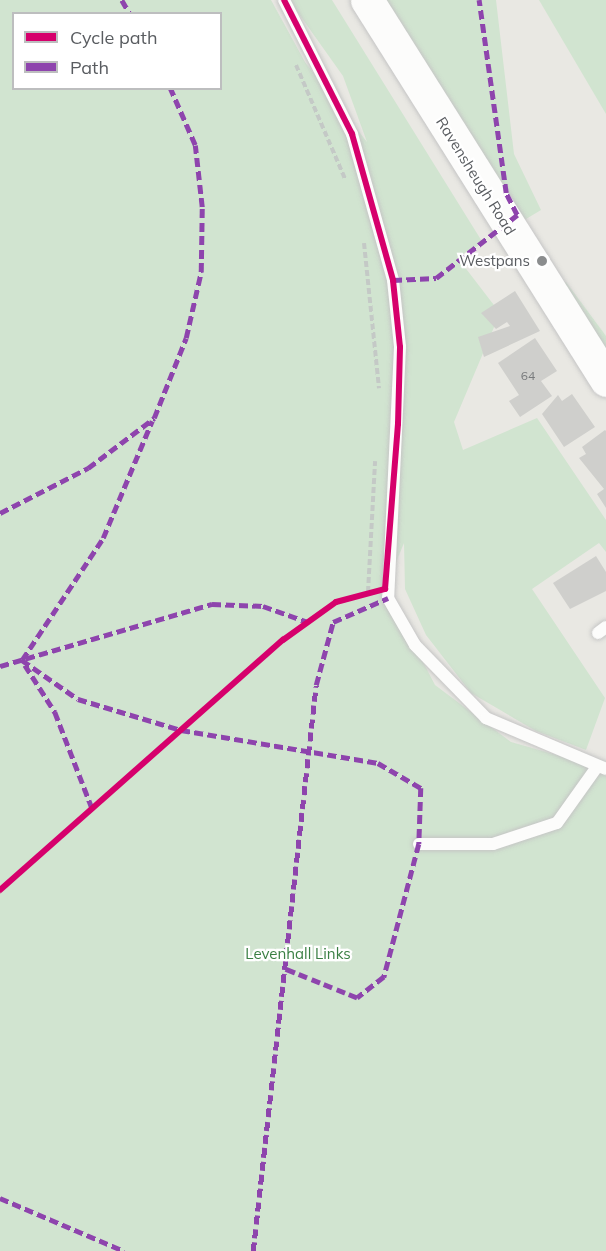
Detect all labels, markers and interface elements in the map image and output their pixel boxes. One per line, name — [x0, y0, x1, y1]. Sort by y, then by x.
legend — [12, 12, 222, 90]
text: Cycle path — [70, 26, 157, 49]
text: Path — [70, 56, 109, 79]
street label: Ravensheugh Road — [432, 114, 520, 238]
place label: Westpans — [459, 252, 530, 270]
marker: Westpans — [535, 254, 549, 268]
house number: 64 — [521, 369, 535, 383]
park label: Levenhall Links — [245, 945, 351, 963]

